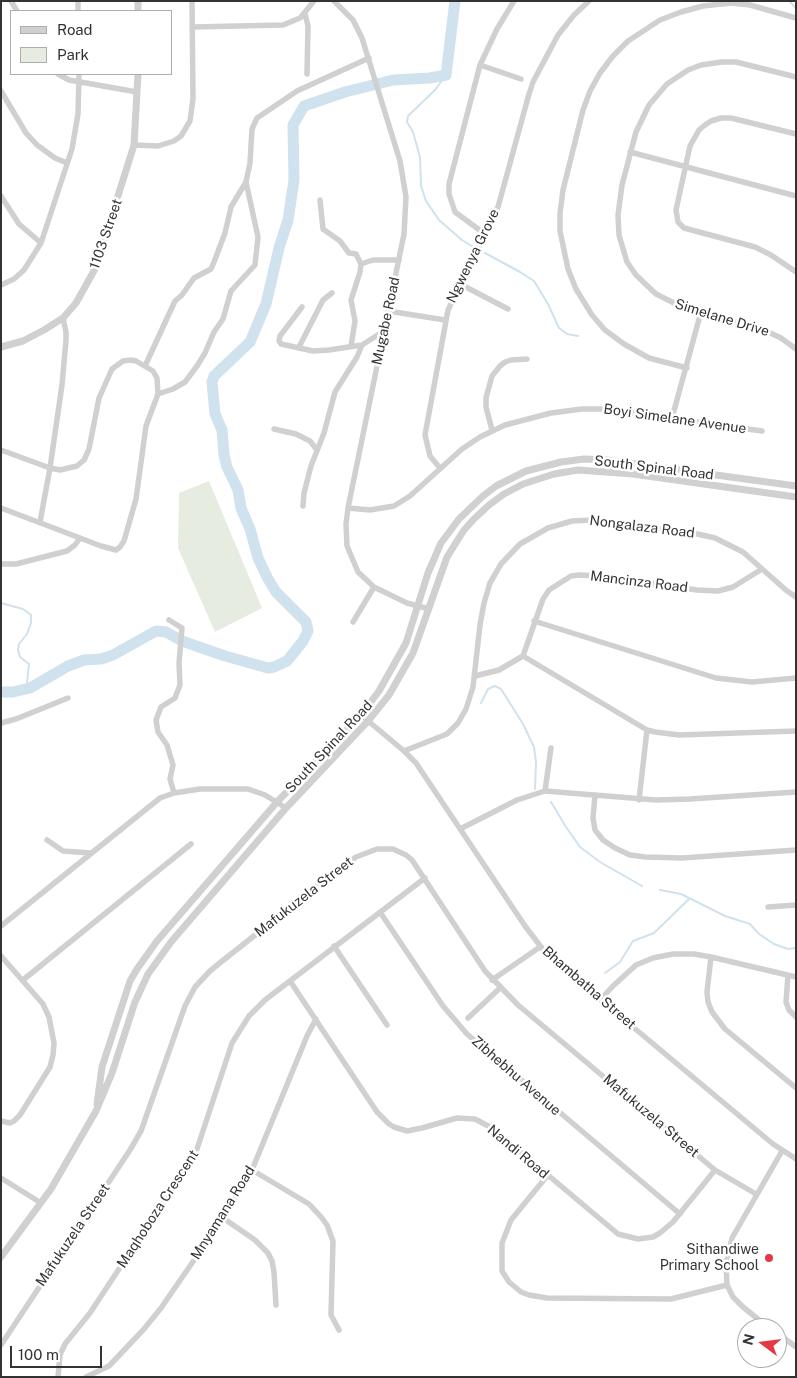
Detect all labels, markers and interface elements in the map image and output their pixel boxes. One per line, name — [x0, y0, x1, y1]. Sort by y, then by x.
legend — [10, 10, 172, 75]
text: Road — [57, 21, 93, 38]
text: Park — [57, 46, 89, 63]
street label: 1103 Street — [86, 197, 126, 271]
street label: Ngwenya Grove — [443, 206, 503, 306]
street label: Mugabe Road — [368, 275, 404, 367]
street label: Simelane Drive — [673, 296, 771, 340]
street label: Boyi Simelane Avenue — [603, 401, 747, 437]
street label: South Spinal Road — [593, 452, 715, 484]
street label: Nongalaza Road — [589, 512, 695, 542]
street label: Mancinza Road — [589, 568, 689, 596]
street label: South Spinal Road — [282, 697, 376, 797]
street label: Mafukuzela Street — [251, 853, 357, 941]
street label: Bhambatha Street — [539, 943, 639, 1033]
street label: Zibhebhu Avenue — [468, 1033, 564, 1119]
street label: Mafukuzela Street — [600, 1071, 702, 1161]
street label: Nandi Road — [484, 1122, 552, 1182]
street label: Maqhoboza Crescent — [114, 1147, 202, 1271]
street label: Mnyamana Road — [187, 1163, 259, 1263]
street label: Mafukuzela Street — [32, 1180, 114, 1290]
place label: Sithandiwe Primary School — [660, 1242, 759, 1274]
marker: Sithandiwe Primary School — [763, 1252, 775, 1264]
north arrow — [737, 1318, 787, 1368]
text: N — [739, 1332, 758, 1347]
scale bar — [12, 1336, 105, 1368]
text: 100 m — [18, 1346, 59, 1363]

